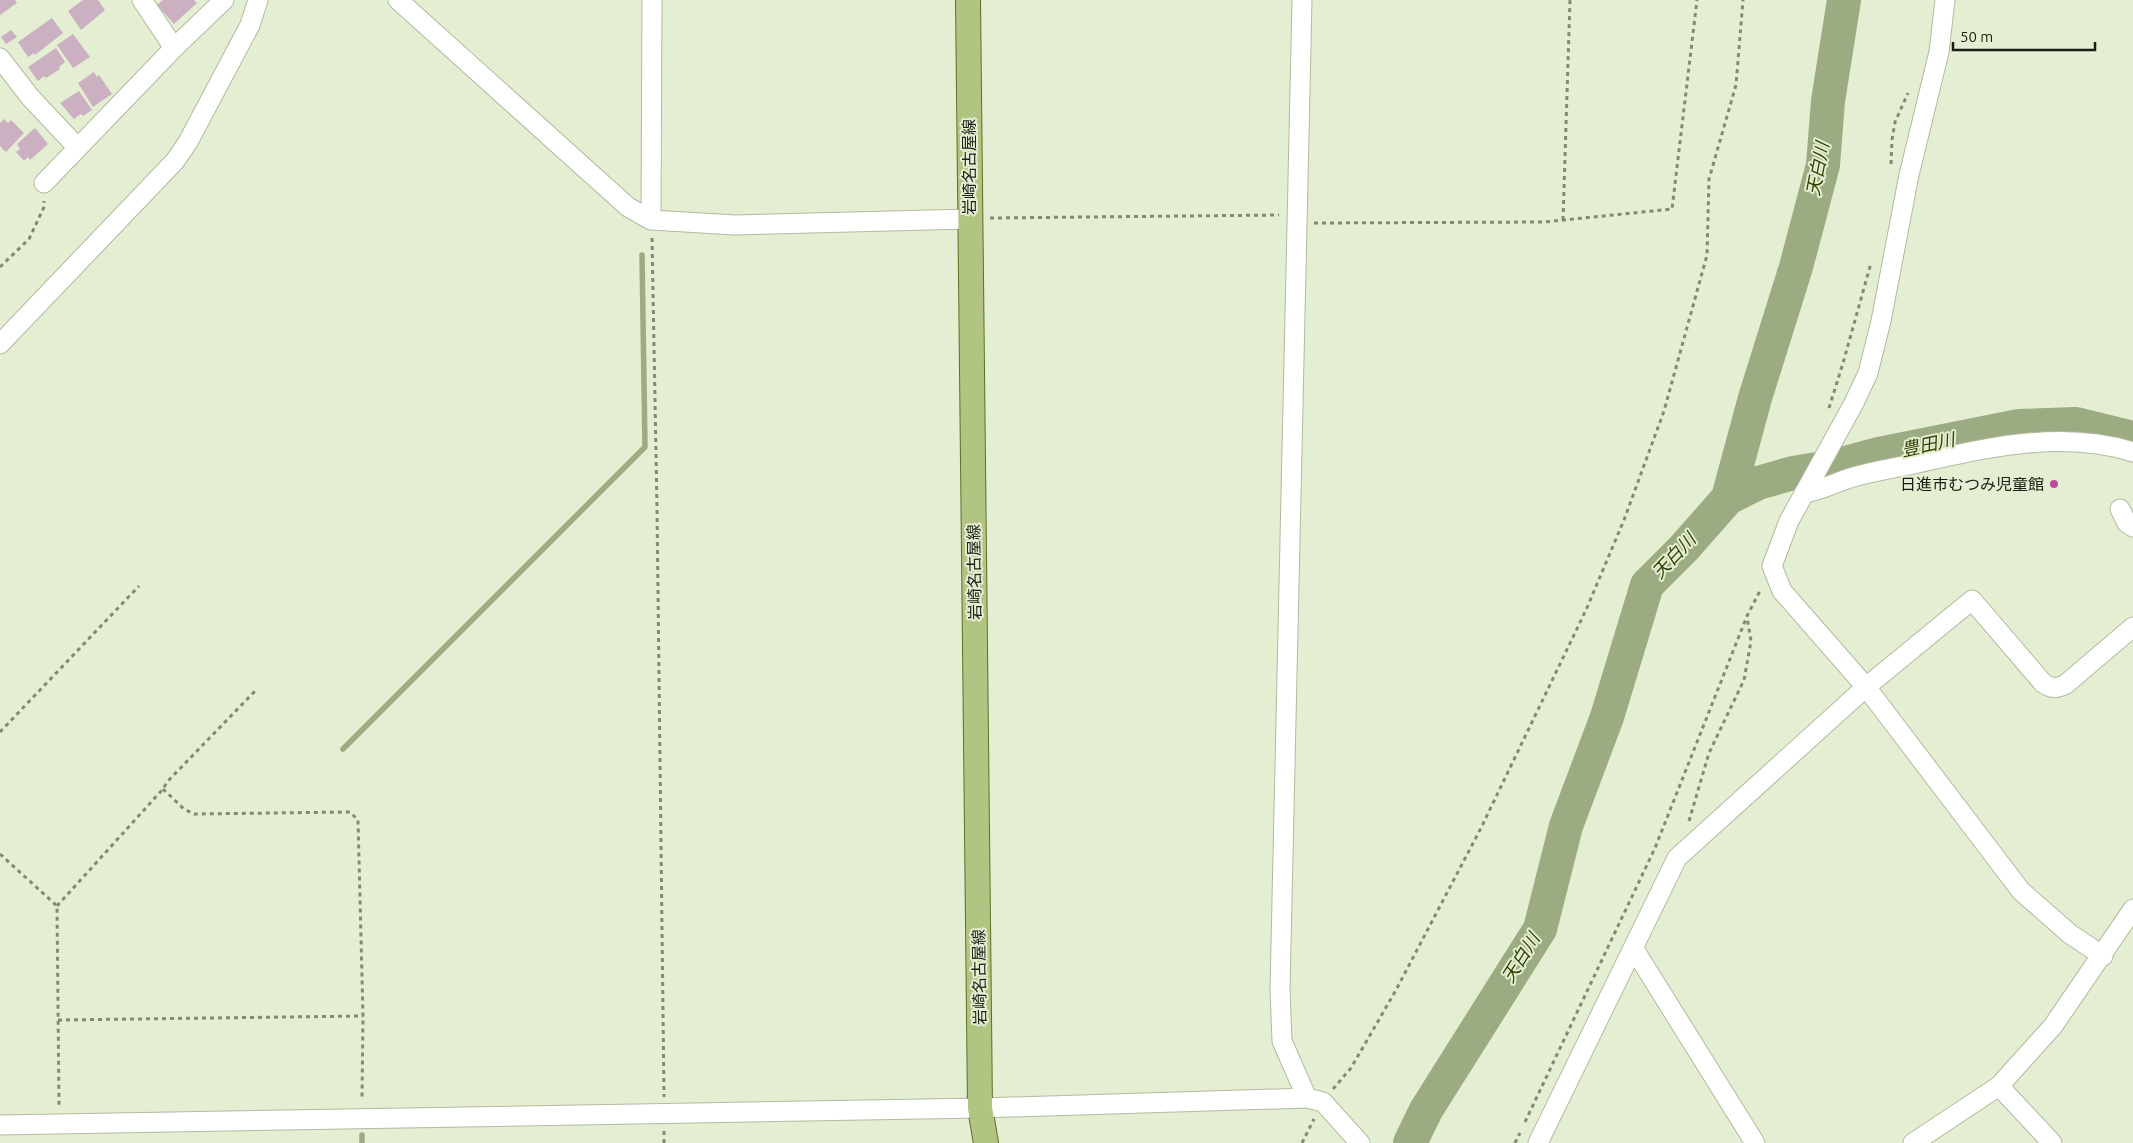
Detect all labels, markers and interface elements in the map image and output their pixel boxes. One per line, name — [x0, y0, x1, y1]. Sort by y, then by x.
scale bar — [1953, 20, 2096, 52]
text: 50 m — [1960, 28, 1993, 45]
street label: 岩崎名古屋線 — [960, 119, 978, 215]
water label: 天白川 — [1802, 138, 1832, 197]
water label: 豊田川 — [1899, 428, 1958, 459]
place label: 日進市むつみ児童館 — [1900, 475, 2044, 493]
marker: 日進市むつみ児童館 — [2048, 478, 2060, 490]
street label: 岩崎名古屋線 — [964, 524, 984, 620]
water label: 天白川 — [1648, 527, 1700, 582]
water label: 天白川 — [1497, 928, 1544, 986]
street label: 岩崎名古屋線 — [969, 929, 989, 1025]

